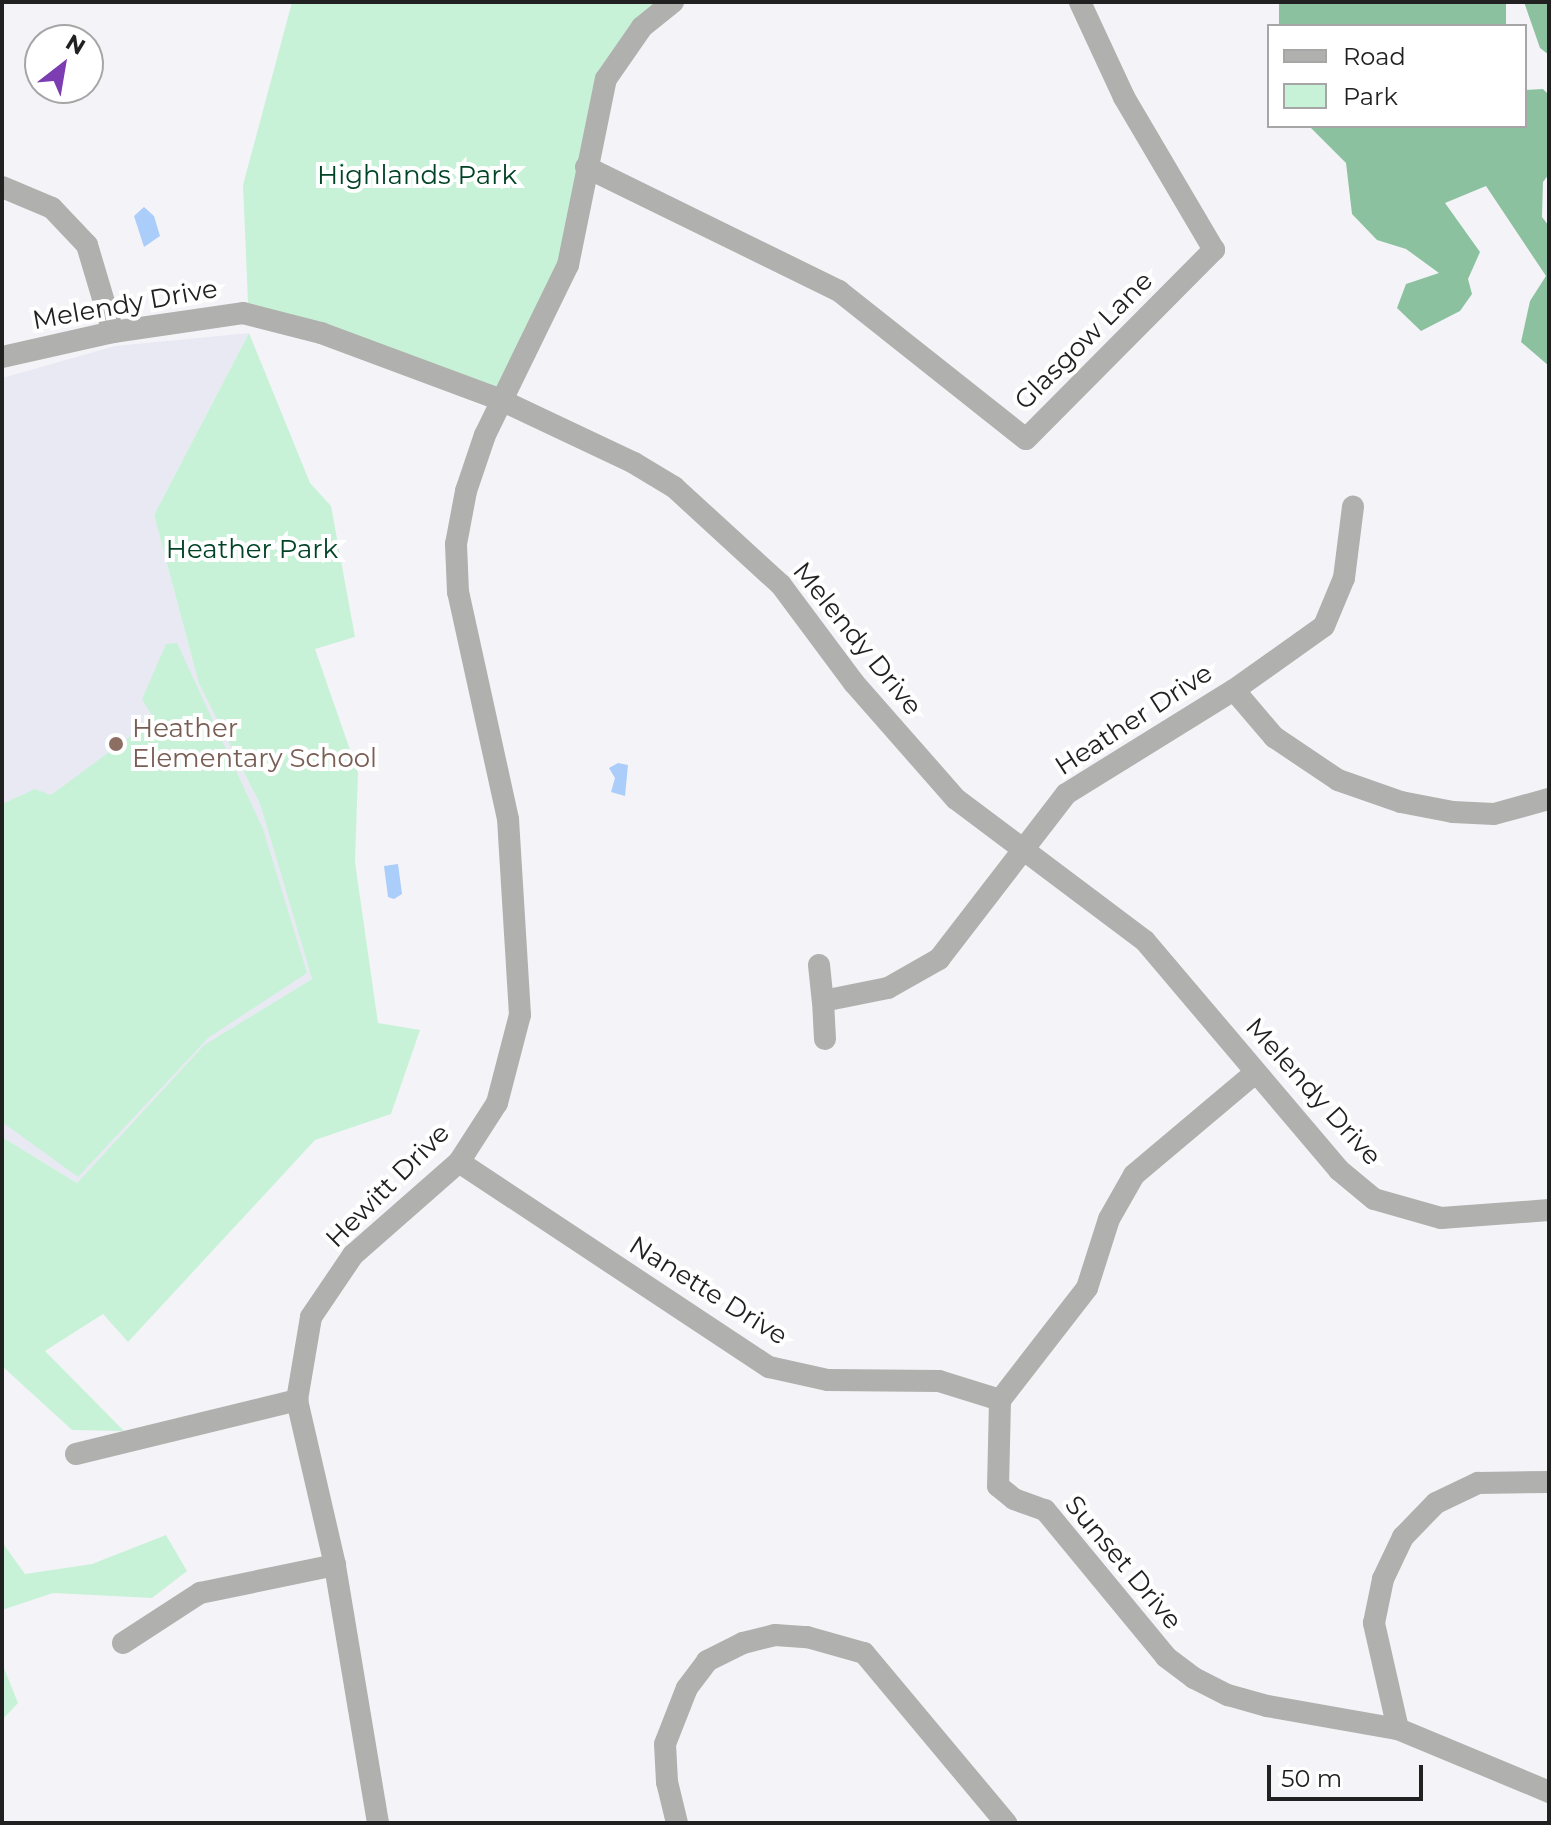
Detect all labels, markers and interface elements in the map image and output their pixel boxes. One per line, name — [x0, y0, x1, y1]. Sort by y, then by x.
north arrow — [24, 24, 104, 104]
legend — [1267, 24, 1527, 128]
text: N — [61, 29, 90, 61]
text: Road — [1343, 42, 1406, 71]
text: Park — [1343, 82, 1398, 111]
park label: Highlands Park — [317, 160, 517, 192]
street label: Glasgow Lane — [1008, 265, 1160, 417]
street label: Melendy Drive — [30, 273, 220, 337]
park label: Heather Park — [166, 534, 338, 566]
street label: Melendy Drive — [786, 556, 928, 722]
street label: Heather Drive — [1050, 658, 1218, 782]
place label: Heather Elementary School — [132, 713, 377, 774]
marker: Heather Elementary School — [107, 735, 125, 753]
street label: Melendy Drive — [1239, 1012, 1387, 1172]
street label: Hewitt Drive — [320, 1118, 456, 1254]
street label: Nanette Drive — [623, 1230, 793, 1352]
street label: Sunset Drive — [1058, 1490, 1188, 1636]
scale bar — [1271, 1749, 1427, 1799]
text: 50 m — [1281, 1764, 1342, 1793]

